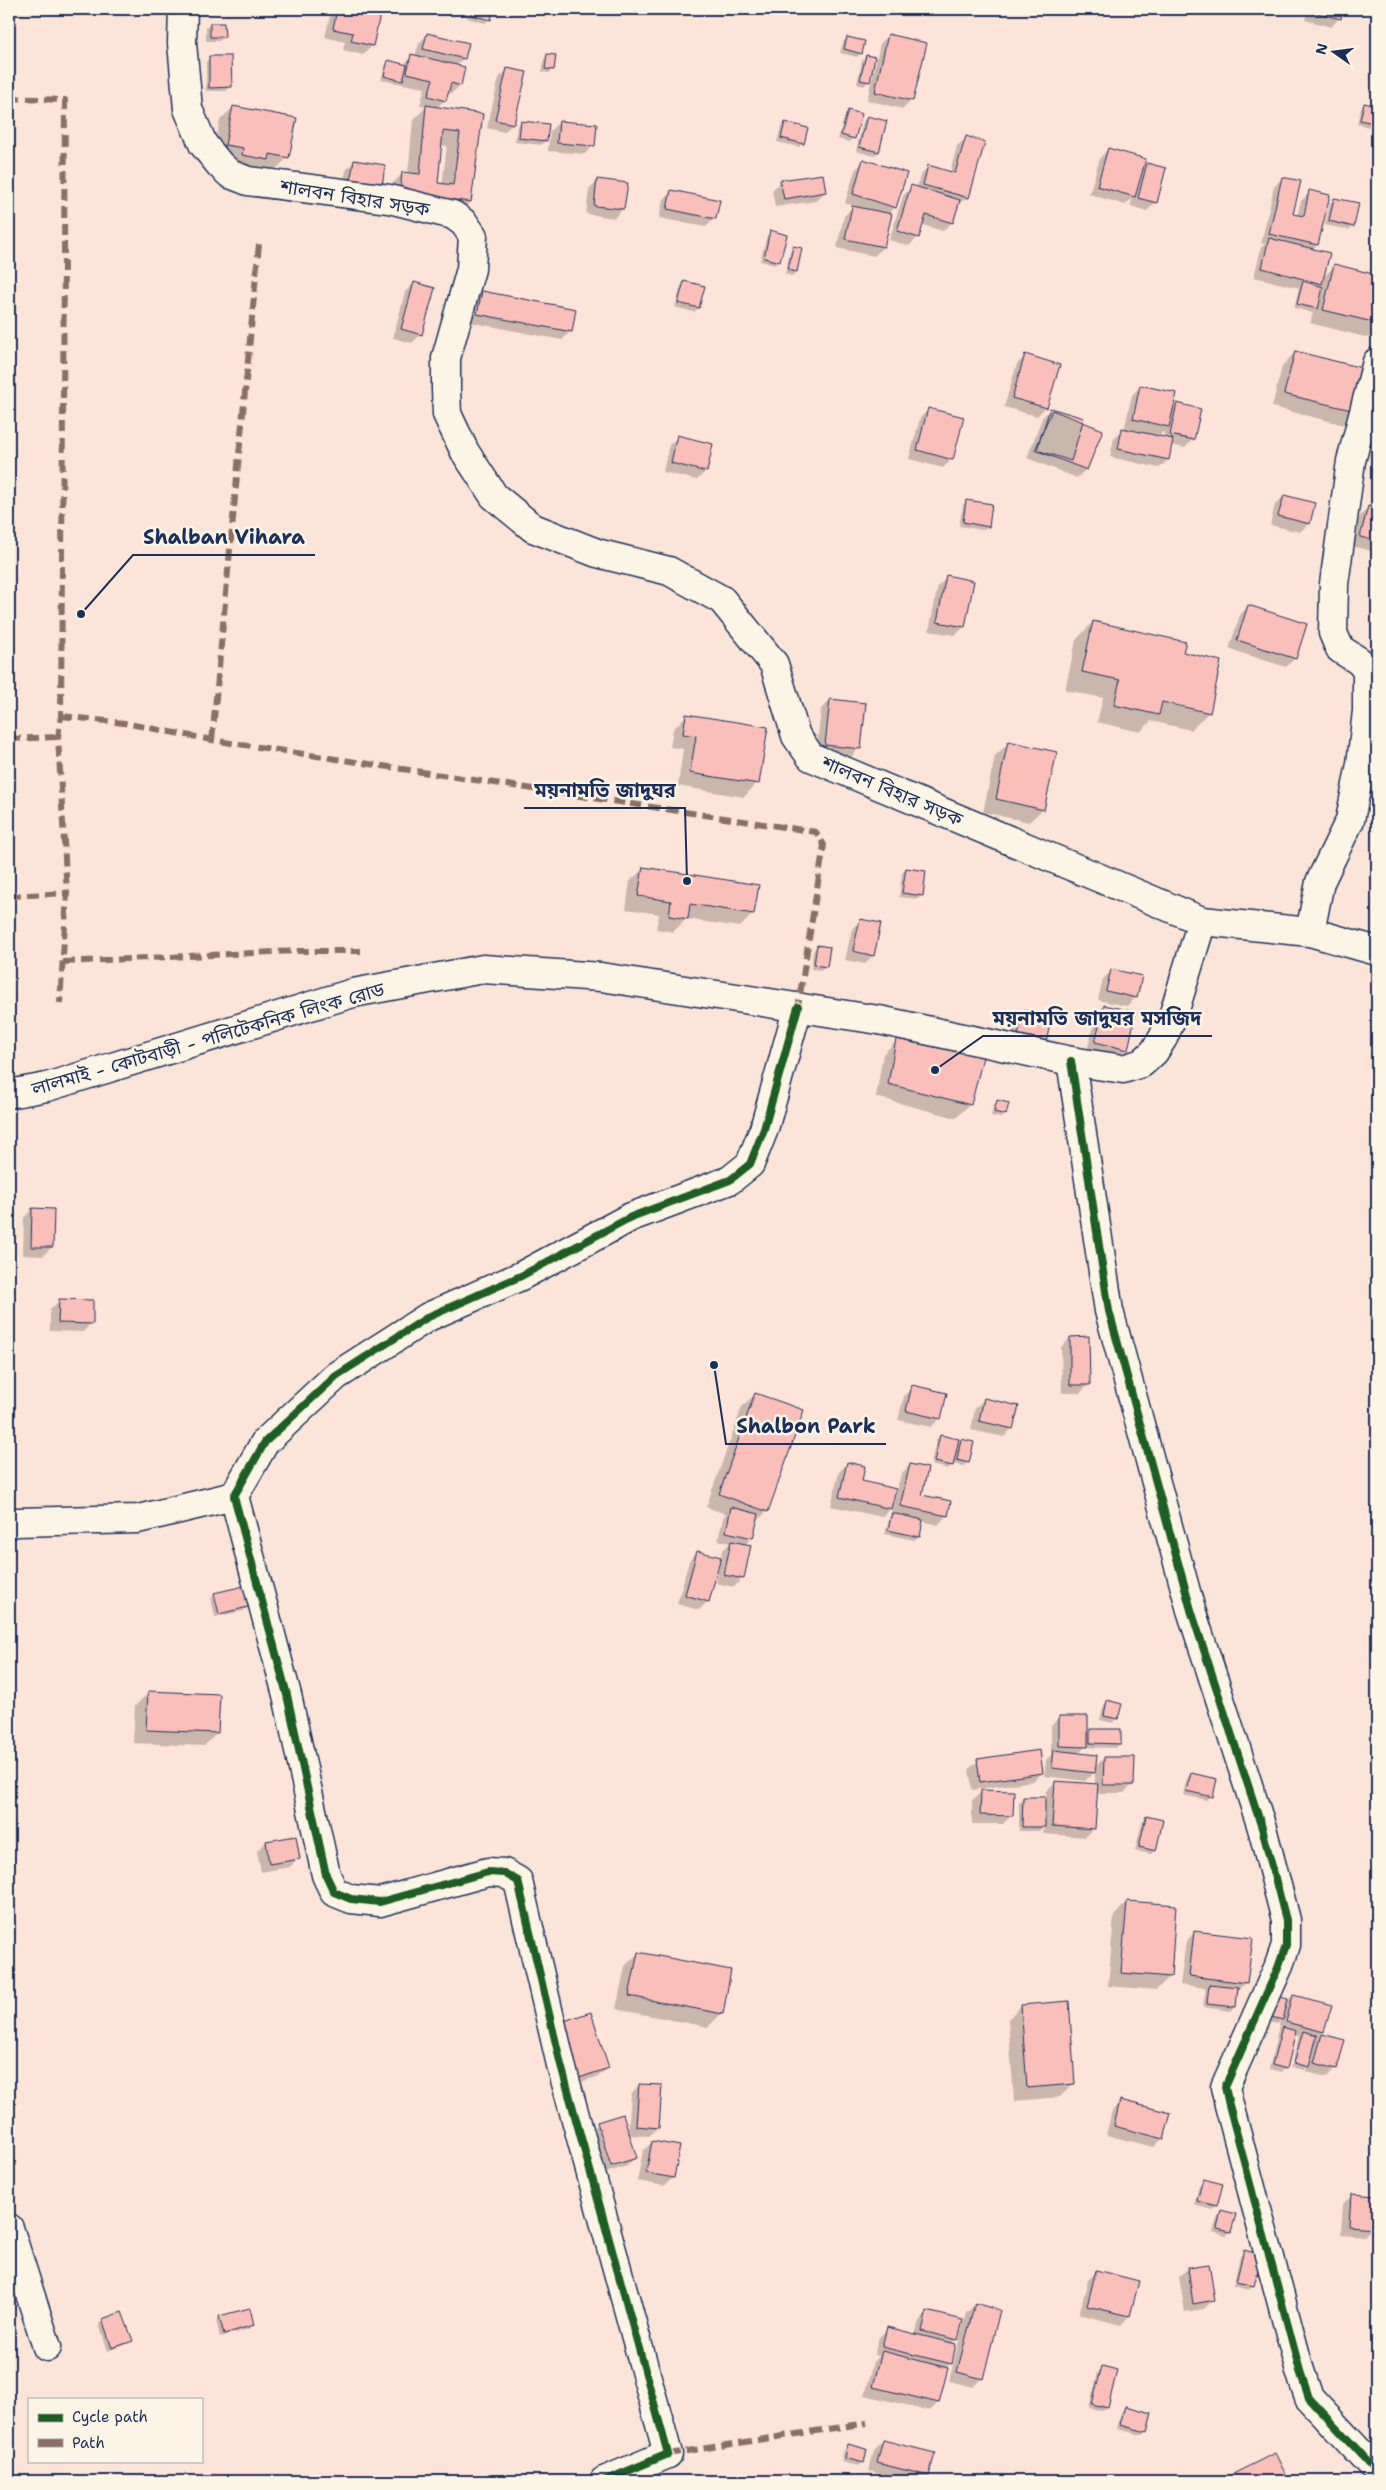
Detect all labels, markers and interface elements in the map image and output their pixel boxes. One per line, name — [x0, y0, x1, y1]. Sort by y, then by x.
north arrow — [1308, 28, 1358, 78]
text: N — [1311, 41, 1331, 56]
street label: শালবন বিহার সড়ক — [277, 174, 432, 222]
callout: Shalban Vihara — [133, 520, 315, 555]
text: Shalban Vihara — [143, 524, 305, 550]
street label: শালবন বিহার সড়ক — [817, 750, 967, 832]
callout: ময়নামতি জাদুঘর — [524, 773, 685, 808]
text: ময়নামতি জাদুঘর — [533, 777, 677, 803]
street label: লালমাই - কোটবাড়ী - পলিটেকনিক লিংক রোড — [28, 976, 388, 1102]
callout: ময়নামতি জাদুঘর মসজিদ — [983, 1001, 1212, 1036]
text: ময়নামতি জাদুঘর মসজিদ — [992, 1005, 1202, 1031]
callout: Shalbon Park — [726, 1409, 886, 1444]
text: Shalbon Park — [736, 1413, 876, 1439]
legend — [28, 2398, 202, 2462]
text: Cycle path — [72, 2407, 148, 2427]
text: Path — [72, 2433, 105, 2453]

